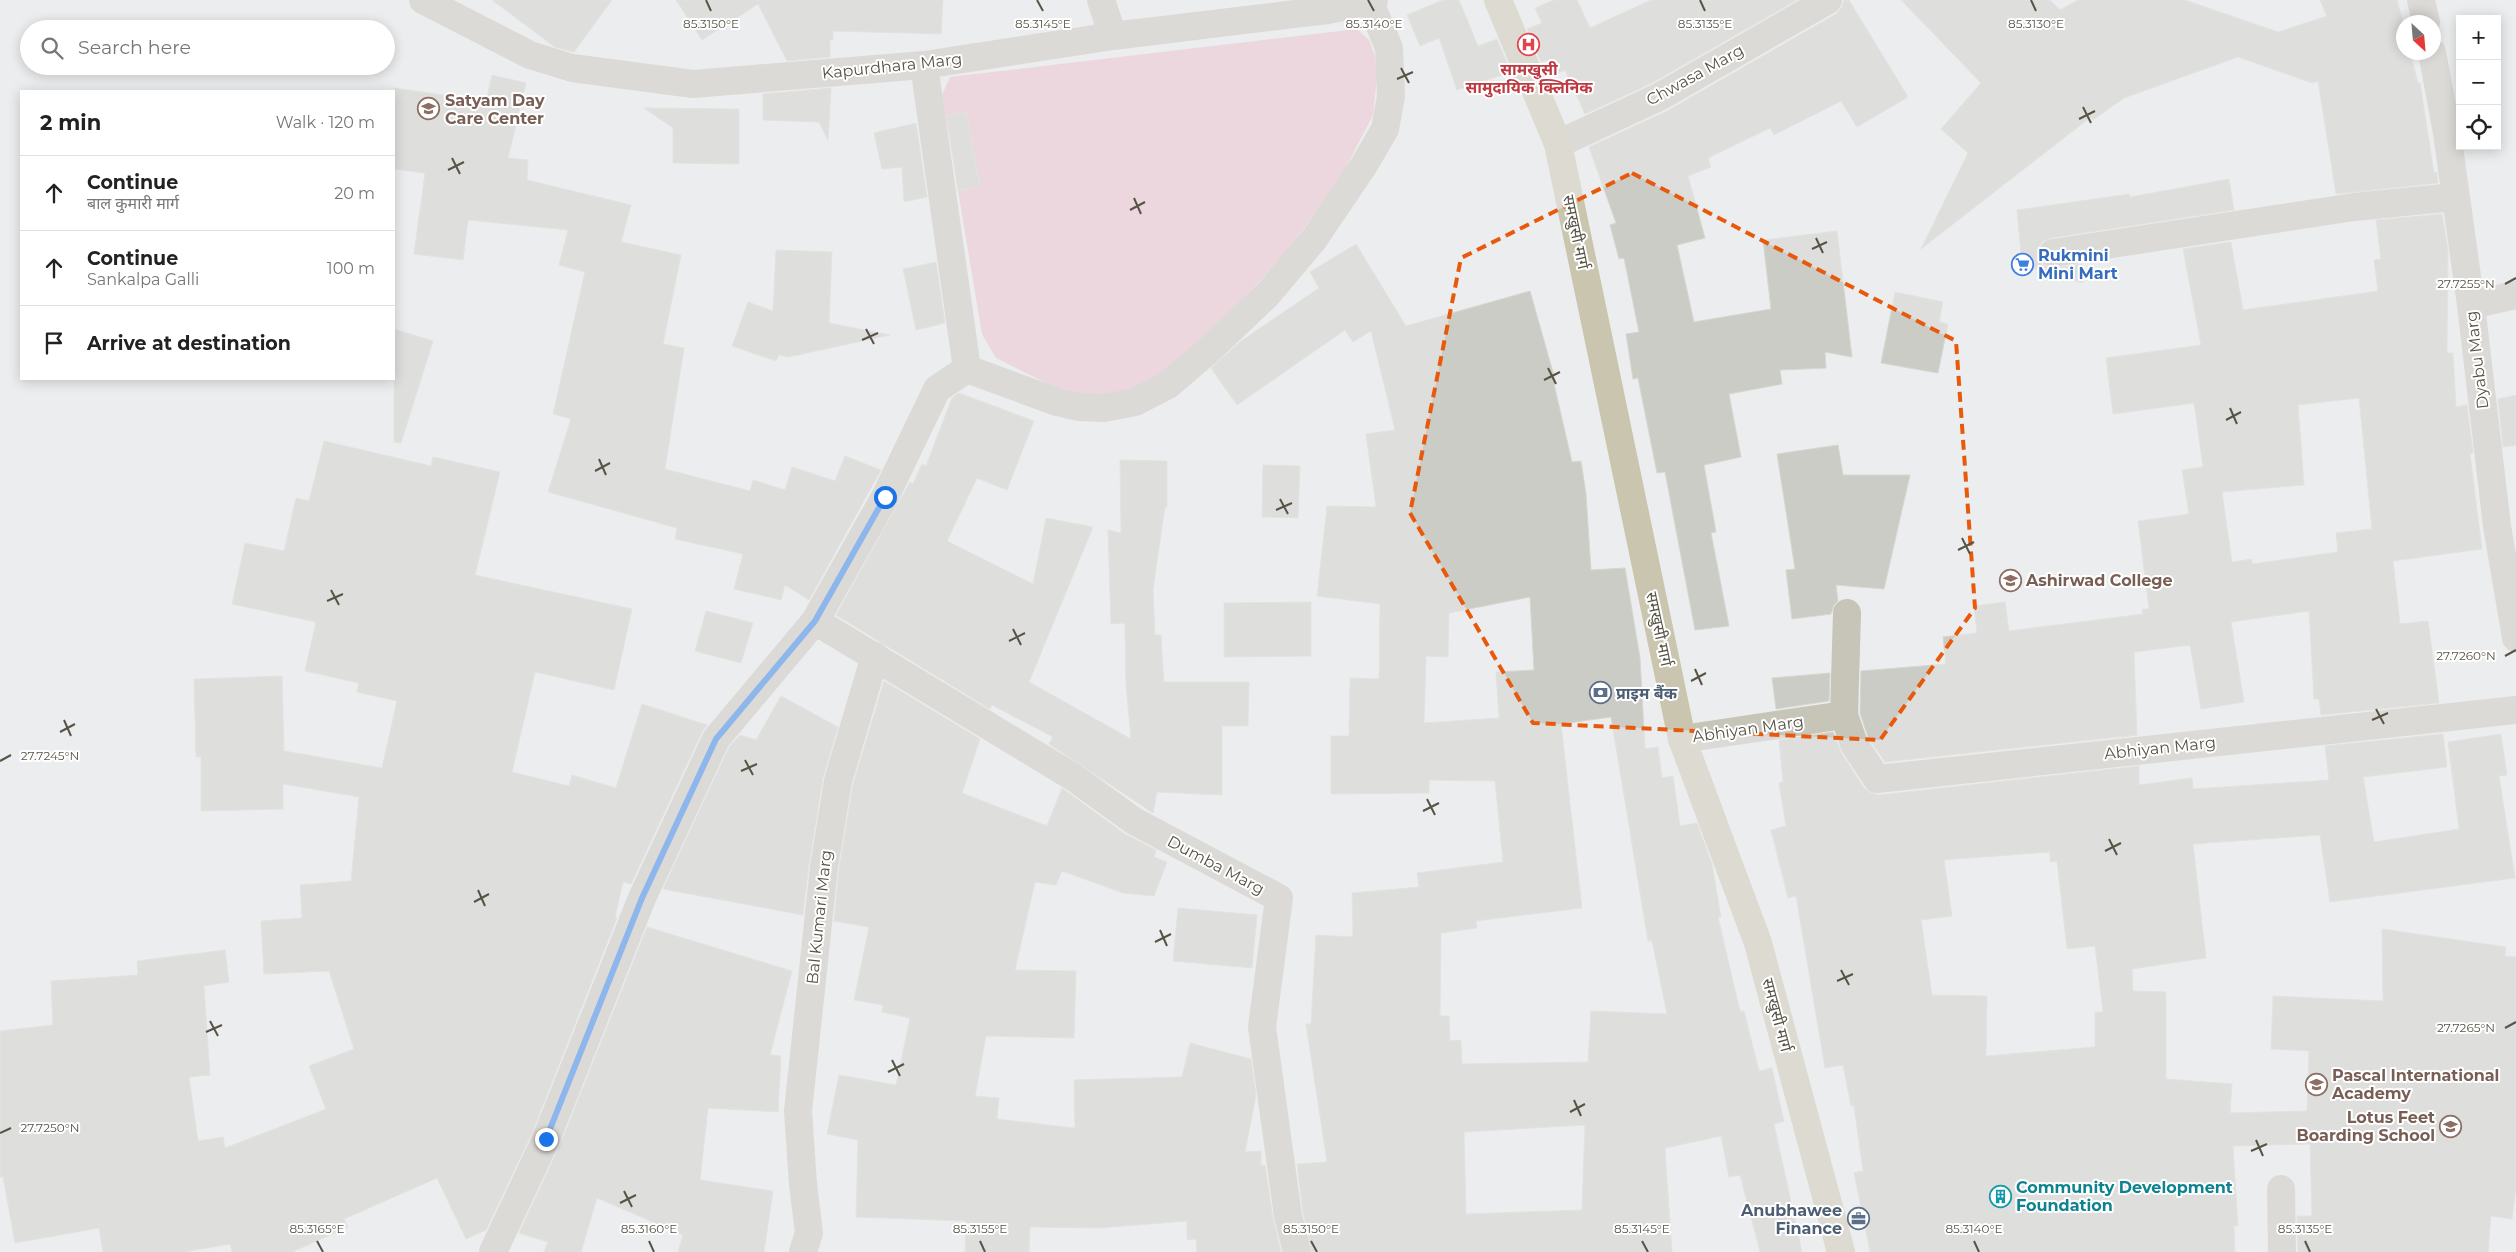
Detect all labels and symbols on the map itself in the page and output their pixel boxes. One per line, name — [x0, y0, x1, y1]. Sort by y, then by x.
north arrow — [2396, 15, 2441, 60]
text: 85.3150°E — [683, 16, 739, 31]
text: 85.3145°E — [1015, 16, 1071, 31]
text: 85.3140°E — [1345, 16, 1403, 31]
text: 85.3135°E — [1678, 16, 1732, 31]
text: 85.3130°E — [2008, 16, 2064, 31]
hospital icon: सामखुसी सामुदायिक क्लिनिक — [1517, 33, 1541, 57]
street label: Chwasa Marg — [1643, 40, 1747, 110]
street label: Kapurdhara Marg — [821, 49, 963, 83]
place label: सामखुसी सामुदायिक क्लिनिक — [1465, 60, 1593, 98]
place label: Satyam Day Care Center — [445, 91, 545, 128]
school or university icon: Satyam Day Care Center — [417, 97, 441, 121]
street label: समखुसी मार्ग — [1558, 193, 1593, 272]
place label: Rukmini Mini Mart — [2038, 246, 2118, 283]
supermarket icon: Rukmini Mini Mart — [2010, 252, 2034, 276]
text: 27.7255°N — [2437, 276, 2495, 291]
street label: Dyabu Marg — [2462, 310, 2492, 410]
route start — [874, 486, 897, 509]
school or university icon: Ashirwad College — [1998, 568, 2022, 592]
place label: Ashirwad College — [2025, 571, 2173, 590]
street label: समखुसी मार्ग — [1641, 590, 1676, 669]
text: 27.7260°N — [2436, 648, 2496, 663]
bank icon: प्राइम बैंक — [1588, 681, 1612, 705]
place label: प्राइम बैंक — [1616, 684, 1678, 703]
street label: Abhiyan Marg — [1691, 712, 1805, 746]
street label: Abhiyan Marg — [2103, 733, 2217, 763]
text: 27.7245°N — [21, 748, 79, 763]
street label: Dumba Marg — [1164, 831, 1268, 899]
street label: Bal Kumari Marg — [802, 849, 836, 985]
street label: समखुसी मार्ग — [1757, 976, 1796, 1055]
text: 27.7265°N — [2437, 1020, 2495, 1035]
place label: Pascal International Academy — [2331, 1066, 2499, 1103]
school or university icon: Pascal International Academy — [2304, 1072, 2328, 1096]
place label: Lotus Feet Boarding School — [2297, 1108, 2435, 1145]
school or university icon: Lotus Feet Boarding School — [2439, 1114, 2463, 1138]
text: 27.7250°N — [20, 1120, 80, 1135]
route end — [535, 1128, 558, 1151]
place label: Community Development Foundation — [2016, 1178, 2233, 1215]
building icon: Community Development Foundation — [1988, 1184, 2012, 1208]
place label: Anubhawee Finance — [1740, 1201, 1842, 1238]
office icon: Anubhawee Finance — [1846, 1207, 1870, 1231]
text: 85.3165°E — [289, 1221, 345, 1236]
text: 85.3160°E — [621, 1221, 677, 1236]
text: 85.3155°E — [953, 1221, 1007, 1236]
text: 85.3150°E — [1283, 1221, 1339, 1236]
text: 85.3145°E — [1614, 1221, 1670, 1236]
text: 85.3140°E — [1945, 1221, 2003, 1236]
text: 85.3135°E — [2278, 1221, 2332, 1236]

